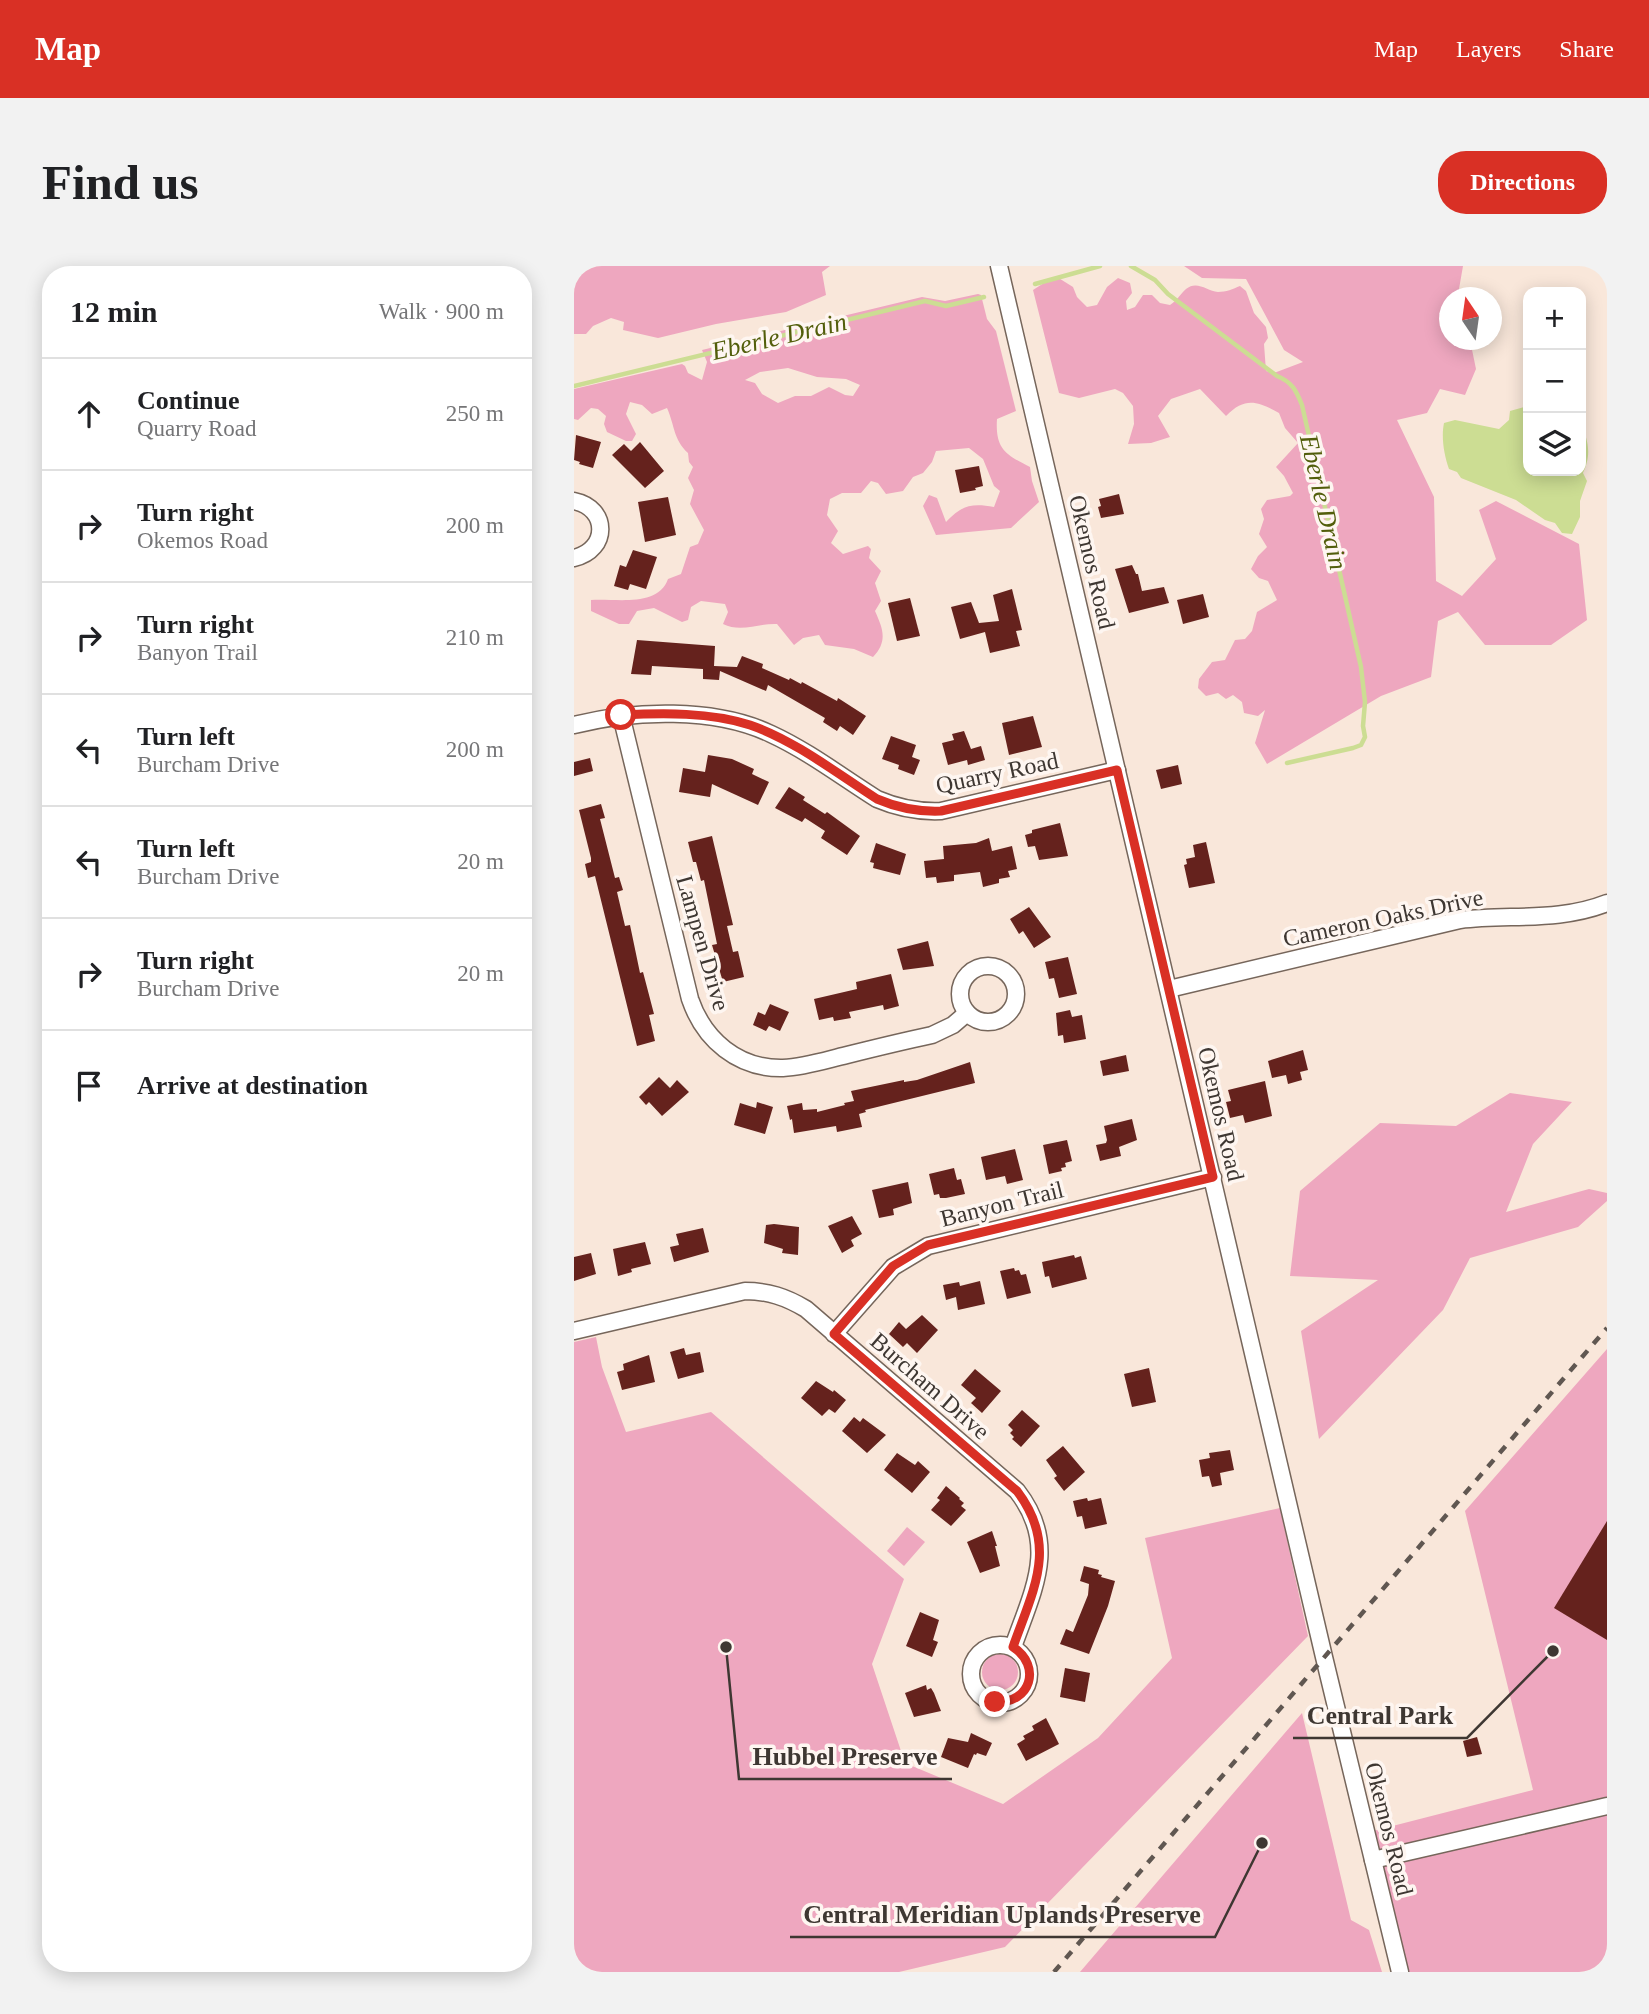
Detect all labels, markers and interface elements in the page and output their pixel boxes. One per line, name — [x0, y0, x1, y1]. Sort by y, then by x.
text: Map — [35, 31, 101, 67]
text: Map — [1374, 36, 1418, 62]
text: Layers — [1456, 36, 1521, 62]
text: Share — [1559, 36, 1614, 62]
button: Directions — [1438, 151, 1607, 214]
text: Find us — [42, 155, 199, 210]
north arrow — [1439, 287, 1502, 350]
map controls — [1523, 287, 1586, 476]
button: + — [1523, 287, 1586, 350]
text: 12 min — [70, 295, 158, 328]
text: Walk · 900 m — [379, 299, 504, 324]
water label: Eberle Drain — [708, 307, 850, 366]
button: − — [1523, 350, 1586, 413]
text: Continue — [137, 386, 240, 415]
icon: ahead — [70, 395, 108, 433]
text: 250 m — [446, 401, 504, 426]
button: layers — [1523, 413, 1586, 476]
text: Quarry Road — [137, 416, 256, 441]
water label: Eberle Drain — [1294, 431, 1353, 573]
street label: Okemos Road — [1064, 492, 1120, 632]
text: Turn right — [137, 498, 254, 527]
icon: right — [70, 507, 108, 545]
text: 200 m — [446, 513, 504, 538]
text: Okemos Road — [137, 528, 268, 553]
text: Turn right — [137, 610, 254, 639]
icon: right — [70, 619, 108, 657]
text: 210 m — [446, 625, 504, 650]
text: Banyon Trail — [137, 640, 258, 665]
route start — [605, 699, 636, 730]
text: Turn left — [137, 722, 235, 751]
icon: left — [70, 731, 108, 769]
text: 200 m — [446, 737, 504, 762]
street label: Quarry Road — [933, 747, 1061, 799]
text: Burcham Drive — [137, 752, 279, 777]
text: Turn left — [137, 834, 235, 863]
icon: left — [70, 843, 108, 881]
text: 20 m — [457, 849, 504, 874]
text: Burcham Drive — [137, 864, 279, 889]
street label: Lampen Drive — [671, 872, 735, 1014]
street label: Cameron Oaks Drive — [1281, 884, 1485, 952]
text: Turn right — [137, 946, 254, 975]
icon: right — [70, 955, 108, 993]
text: 20 m — [457, 961, 504, 986]
text: Burcham Drive — [137, 976, 279, 1001]
street label: Okemos Road — [1193, 1044, 1249, 1184]
icon: arrive — [70, 1067, 108, 1105]
text: Arrive at destination — [137, 1071, 368, 1100]
street label: Banyon Trail — [938, 1176, 1067, 1232]
street label: Burcham Drive — [865, 1327, 995, 1445]
route end — [979, 1686, 1010, 1717]
callout: Central Park — [1293, 1691, 1467, 1738]
text: Central Park — [1307, 1701, 1454, 1730]
callout: Hubbel Preserve — [739, 1732, 952, 1779]
text: Hubbel Preserve — [752, 1742, 938, 1771]
street label: Okemos Road — [1360, 1760, 1418, 1898]
callout: Central Meridian Uplands Preserve — [790, 1890, 1215, 1937]
text: Central Meridian Uplands Preserve — [803, 1900, 1201, 1929]

